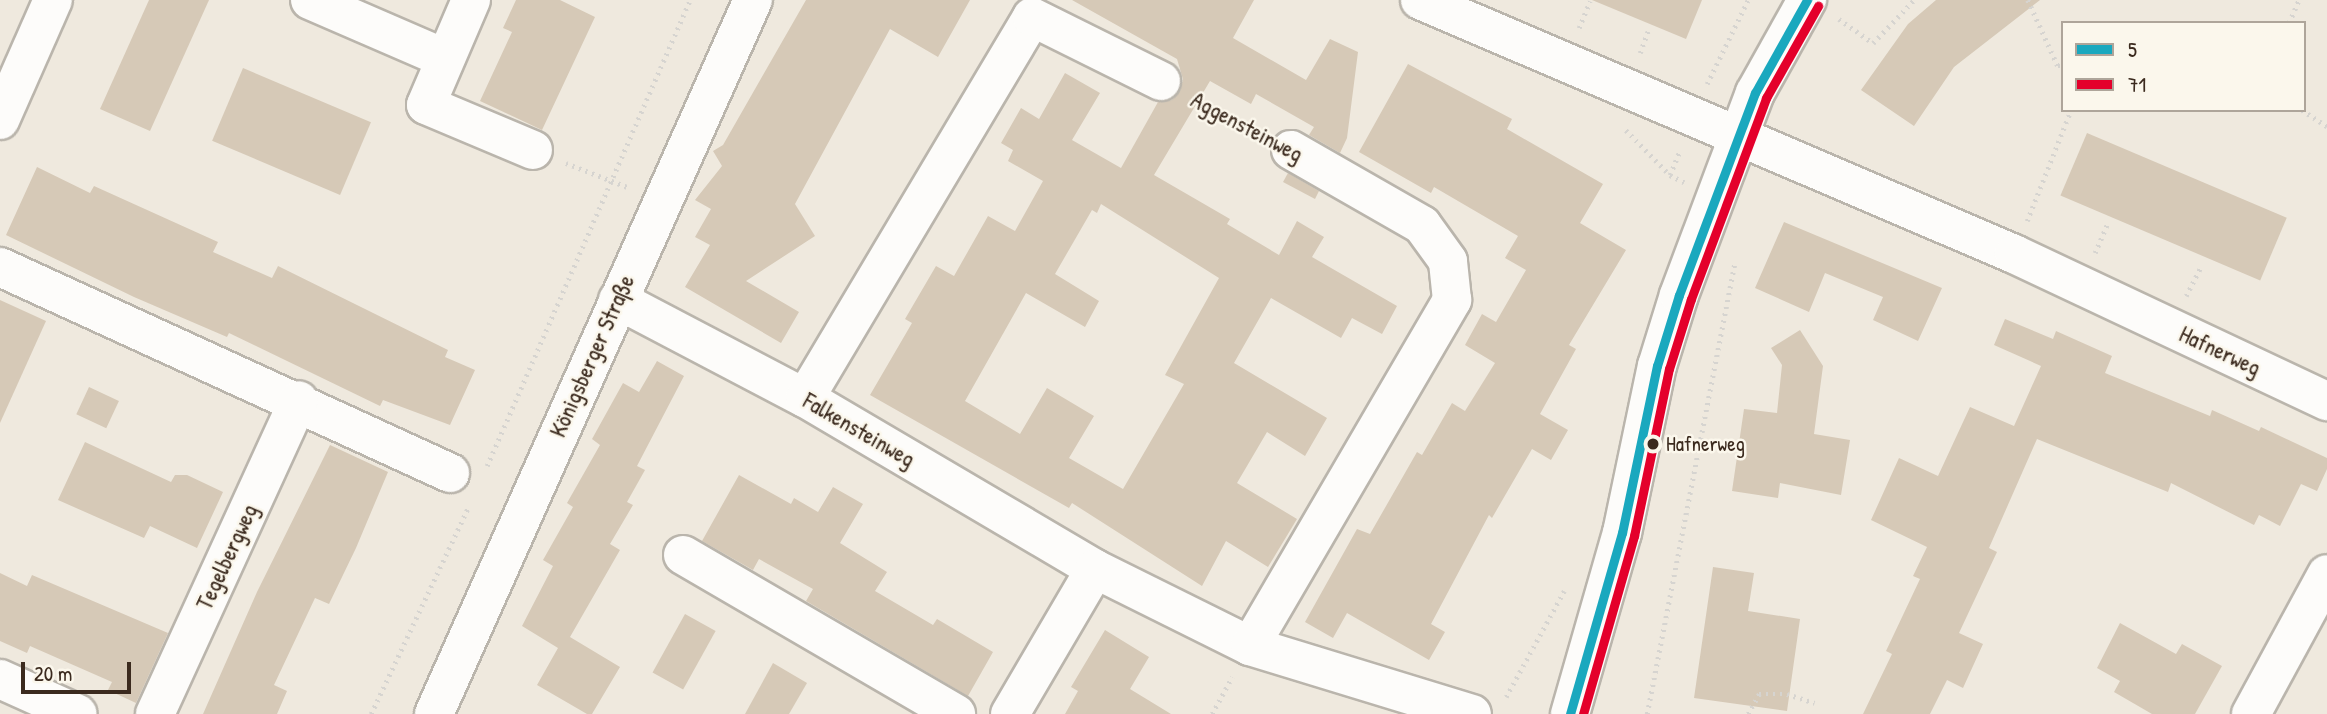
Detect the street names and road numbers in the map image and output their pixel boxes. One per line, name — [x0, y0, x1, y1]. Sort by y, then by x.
street label: Aggensteinweg — [1186, 86, 1308, 168]
street label: Königsberger Straße — [544, 271, 640, 441]
street label: Hafnerweg — [2175, 320, 2265, 382]
street label: Falkensteinweg — [798, 387, 920, 473]
street label: Tegelbergweg — [191, 500, 263, 614]

